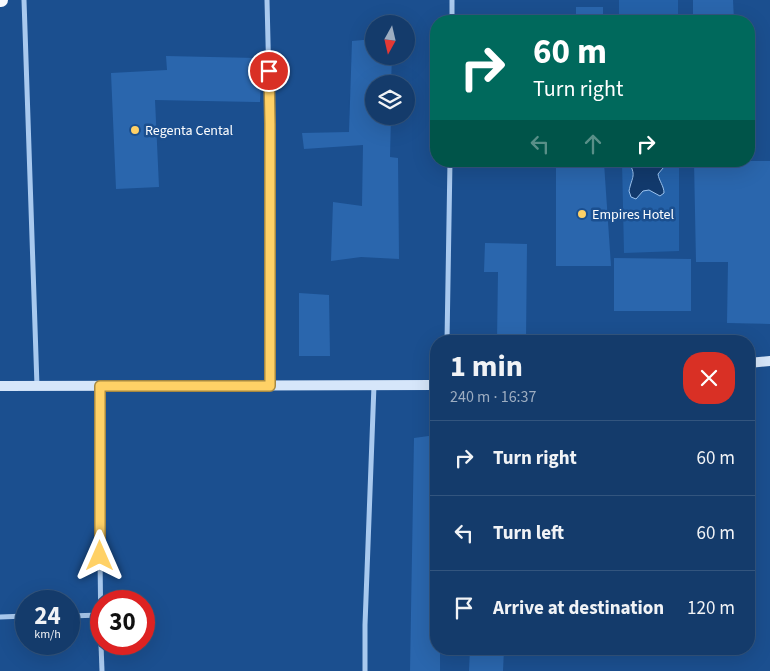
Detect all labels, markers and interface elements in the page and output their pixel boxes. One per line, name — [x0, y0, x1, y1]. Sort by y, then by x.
north arrow — [365, 15, 415, 65]
map controls — [365, 15, 415, 125]
text: 60 m — [533, 27, 607, 77]
icon: right — [450, 35, 515, 100]
pin — [248, 50, 290, 92]
icon: arrive — [255, 57, 283, 85]
text: Turn right — [533, 73, 623, 105]
button: layers — [365, 75, 415, 125]
place label: Regenta Cental — [145, 121, 233, 141]
marker: Regenta Cental — [129, 124, 141, 136]
icon: left — [526, 130, 554, 158]
icon: ahead — [579, 130, 607, 158]
icon: right — [632, 130, 660, 158]
place label: Empires Hotel — [592, 205, 674, 225]
marker: Empires Hotel — [576, 208, 588, 220]
text: 1 min — [450, 345, 523, 388]
button: close — [683, 352, 735, 404]
text: 240 m · 16:37 — [450, 386, 537, 408]
icon: right — [450, 444, 478, 472]
text: Turn right — [493, 445, 577, 472]
text: 60 m — [697, 445, 735, 472]
icon: left — [450, 519, 478, 547]
text: Turn left — [493, 520, 564, 547]
text: 60 m — [697, 520, 735, 547]
position arrow — [73, 529, 125, 581]
speed limit sign: 30 — [90, 590, 155, 655]
icon: arrive — [450, 594, 478, 622]
text: Arrive at destination — [493, 595, 664, 622]
text: 120 m — [687, 595, 735, 622]
text: 24 — [34, 598, 61, 634]
text: km/h — [34, 626, 61, 643]

